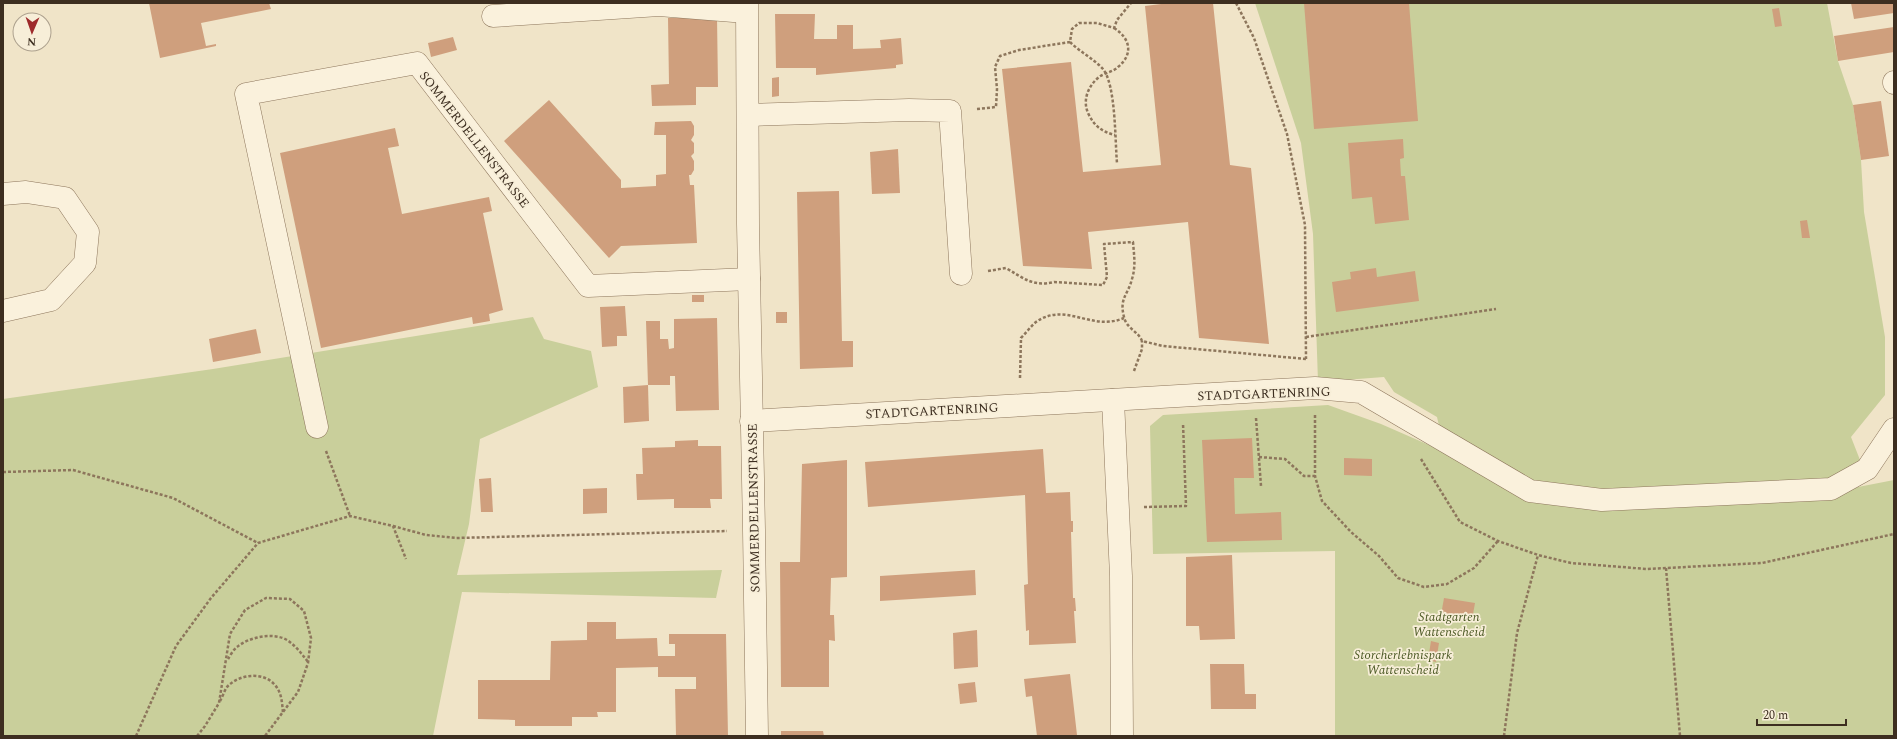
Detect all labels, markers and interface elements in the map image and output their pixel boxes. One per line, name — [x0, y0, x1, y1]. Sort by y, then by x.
north arrow — [12, 12, 52, 52]
text: N — [27, 33, 36, 50]
street label: SOMMERDELLENSTRASSE — [414, 67, 534, 212]
street label: STADTGARTENRING — [1197, 382, 1331, 406]
street label: STADTGARTENRING — [865, 398, 999, 424]
street label: SOMMERDELLENSTRASSE — [743, 423, 765, 593]
park label: Stadtgarten Wattenscheid — [1413, 607, 1485, 642]
park label: Storcherlebnispark Wattenscheid — [1354, 645, 1452, 680]
scale bar — [1757, 701, 1846, 727]
text: 20 m — [1763, 706, 1788, 725]

